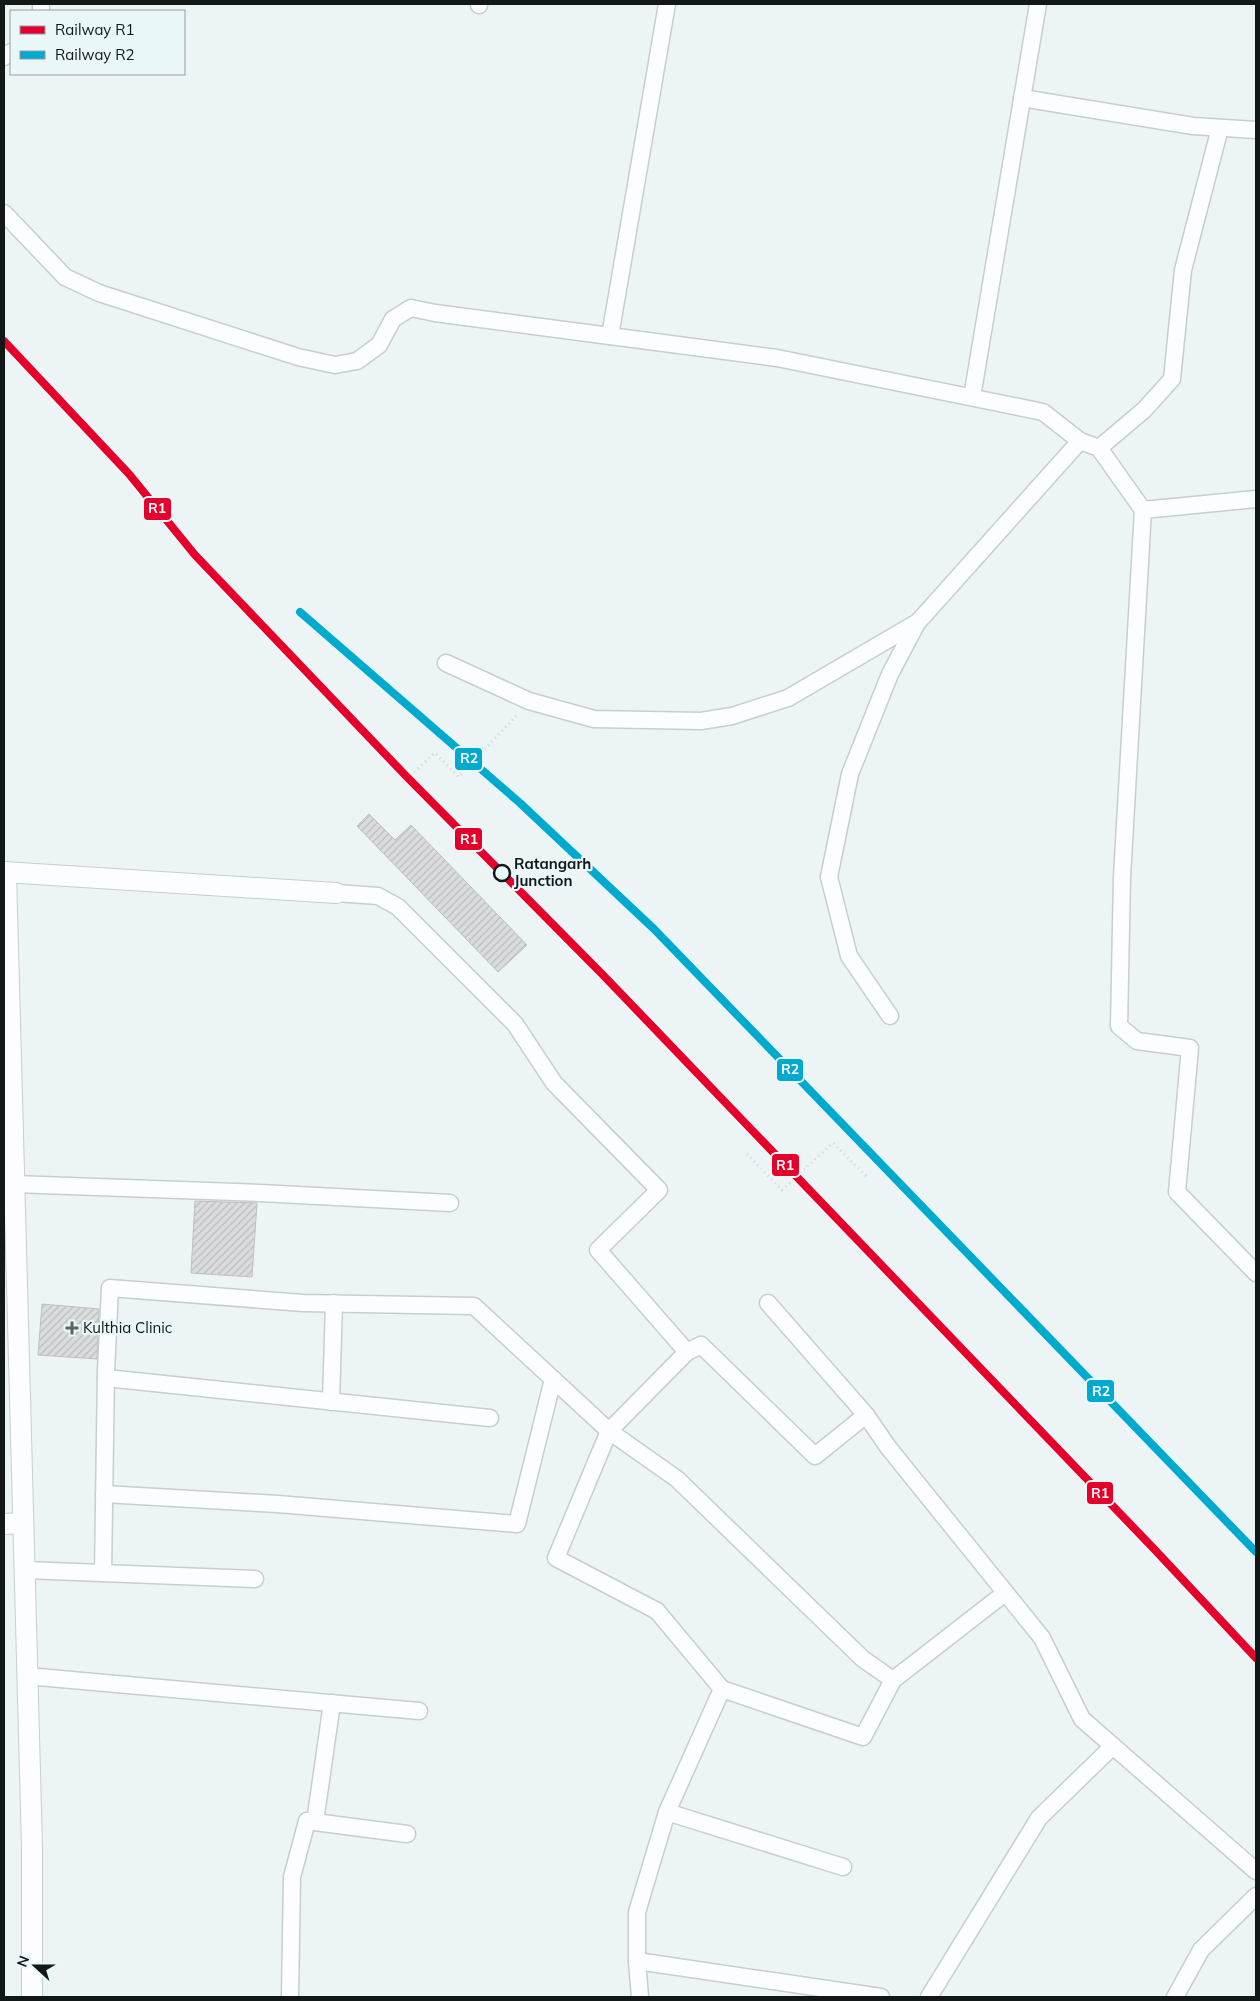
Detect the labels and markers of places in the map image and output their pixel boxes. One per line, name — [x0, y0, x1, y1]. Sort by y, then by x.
place label: Ratangarh Junction — [514, 854, 591, 890]
marker: Ratangarh Junction — [493, 864, 511, 882]
place label: Kulthia Clinic — [83, 1318, 172, 1337]
marker: Kulthia Clinic — [65, 1321, 79, 1335]

